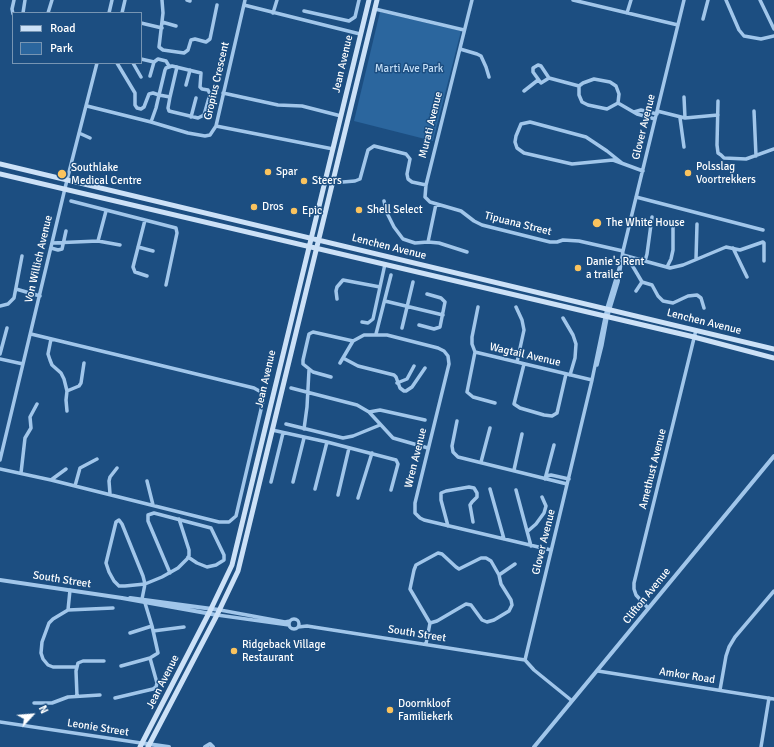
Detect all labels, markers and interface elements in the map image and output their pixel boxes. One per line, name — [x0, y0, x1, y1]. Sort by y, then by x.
legend — [12, 12, 142, 64]
text: Road — [50, 21, 76, 36]
street label: Jean Avenue — [330, 34, 356, 94]
text: Park — [50, 41, 73, 56]
street label: Gropius Crescent — [202, 41, 232, 121]
park label: Marti Ave Park — [375, 62, 443, 76]
street label: Murati Avenue — [416, 90, 446, 160]
street label: Glover Avenue — [629, 93, 659, 161]
place label: Polsslag Voortrekkers — [696, 160, 756, 186]
place label: Southlake Medical Centre — [71, 161, 142, 187]
place label: Spar — [276, 165, 298, 179]
marker: Spar — [263, 167, 273, 177]
marker: Southlake Medical Centre — [56, 168, 68, 180]
marker: Polsslag Voortrekkers — [683, 168, 693, 178]
place label: Steers — [312, 174, 342, 188]
marker: Steers — [299, 176, 309, 186]
place label: Dros — [262, 200, 283, 214]
marker: Dros — [249, 202, 259, 212]
place label: Shell Select — [367, 203, 423, 217]
place label: Epic — [302, 204, 322, 218]
marker: Shell Select — [354, 205, 364, 215]
marker: Epic — [289, 206, 299, 216]
street label: Tipuana Street — [483, 209, 553, 239]
street label: Von Willich Avenue — [23, 214, 55, 304]
place label: The White House — [606, 216, 685, 230]
marker: The White House — [591, 217, 603, 229]
street label: Lenchen Avenue — [350, 231, 428, 263]
place label: Danie's Rent a trailer — [586, 255, 644, 281]
marker: Danie's Rent a trailer — [573, 263, 583, 273]
street label: Lenchen Avenue — [665, 306, 743, 338]
street label: Wagtail Avenue — [488, 340, 562, 370]
street label: Jean Avenue — [253, 349, 279, 409]
street label: Wren Avenue — [402, 427, 430, 489]
street label: Amethust Avenue — [637, 427, 669, 511]
street label: Glover Avenue — [529, 508, 559, 576]
street label: Clifton Avenue — [620, 565, 674, 627]
street label: South Street — [32, 569, 92, 591]
street label: South Street — [387, 623, 447, 645]
place label: Ridgeback Village Restaurant — [242, 638, 326, 664]
marker: Ridgeback Village Restaurant — [229, 646, 239, 656]
street label: Jean Avenue — [144, 653, 182, 711]
street label: Amkor Road — [658, 665, 716, 687]
north arrow — [12, 695, 52, 735]
place label: Doornkloof Familiekerk — [398, 697, 453, 723]
text: N — [36, 703, 51, 716]
marker: Doornkloof Familiekerk — [385, 705, 395, 715]
street label: Leonie Street — [66, 717, 130, 739]

